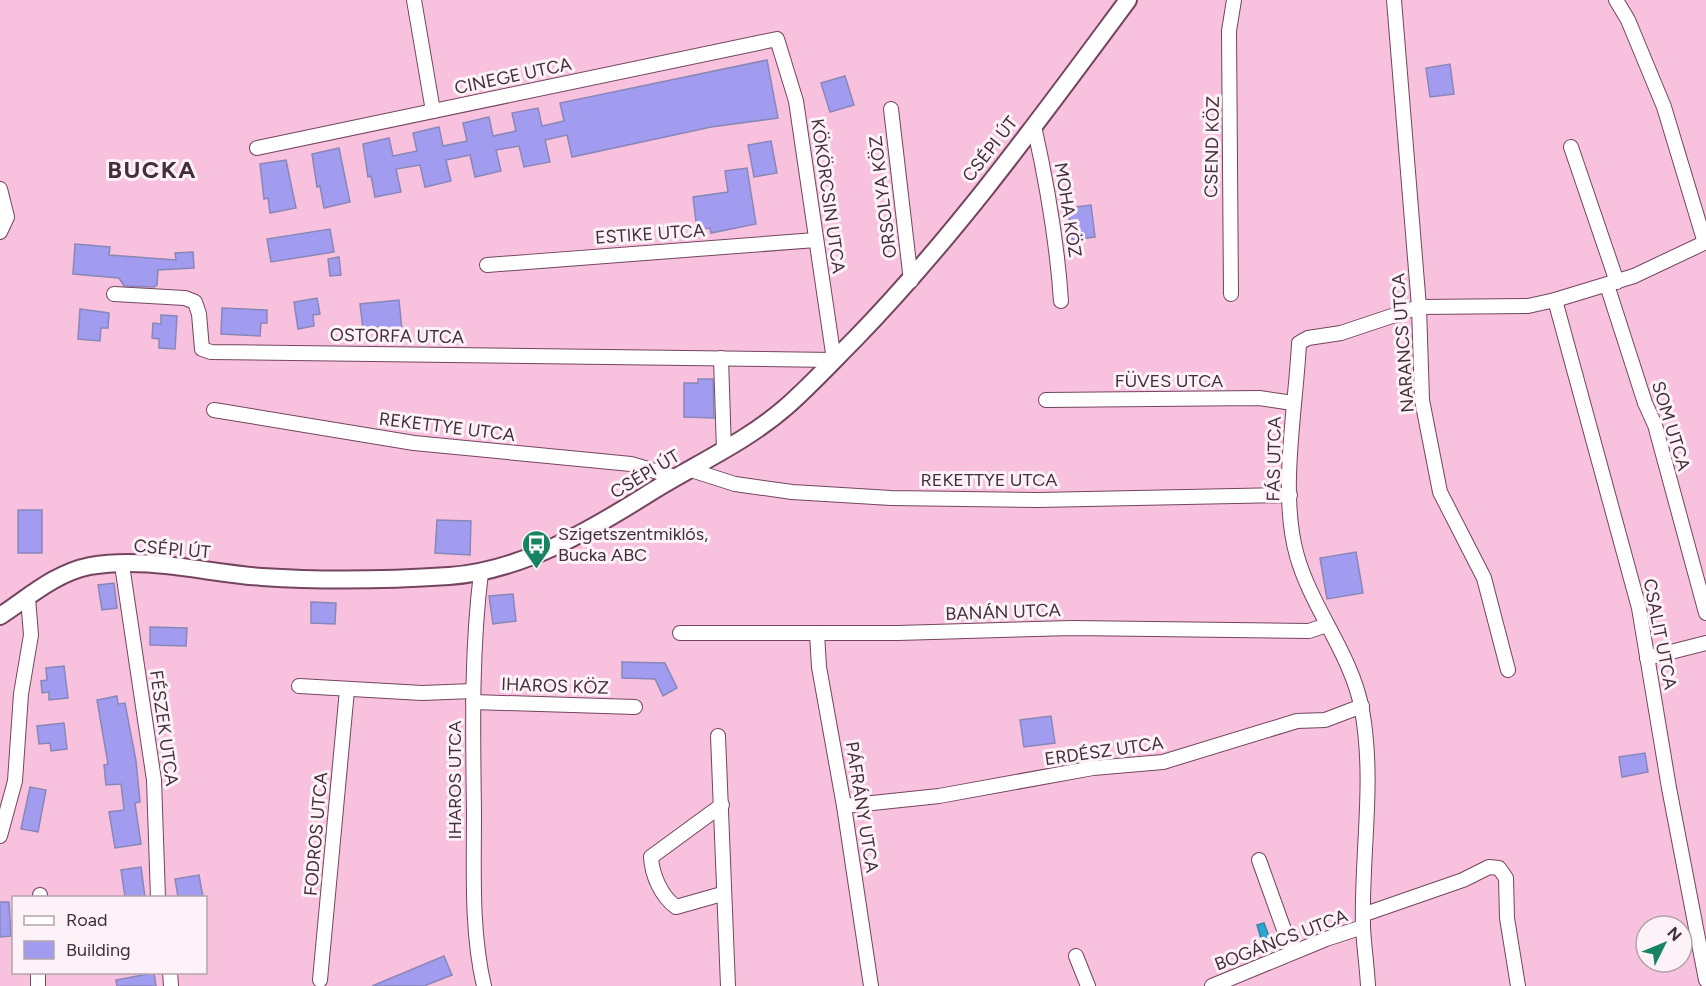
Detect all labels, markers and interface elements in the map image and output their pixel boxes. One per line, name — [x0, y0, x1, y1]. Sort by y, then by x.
street label: CINEGE UTCA — [453, 53, 573, 99]
street label: CSEND KÖZ — [1200, 96, 1224, 198]
street label: CSÉPI ÚT — [958, 112, 1022, 186]
street label: KÖKÖRCSIN UTCA — [806, 117, 850, 275]
street label: ORSOLYA KÖZ — [865, 134, 901, 260]
district label: BUCKA — [107, 155, 197, 184]
street label: MOHA KÖZ — [1050, 161, 1086, 259]
street label: ESTIKE UTCA — [594, 219, 706, 249]
street label: NARANCS UTCA — [1387, 273, 1419, 413]
street label: OSTORFA UTCA — [330, 324, 464, 348]
street label: FÜVES UTCA — [1115, 370, 1223, 392]
street label: SOM UTCA — [1647, 379, 1695, 473]
street label: REKETTYE UTCA — [378, 408, 516, 446]
street label: FÁS UTCA — [1262, 416, 1286, 502]
street label: CSÉPI ÚT — [606, 445, 684, 503]
street label: REKETTYE UTCA — [920, 469, 1058, 491]
place label: Szigetszentmiklós, Bucka ABC — [558, 523, 708, 566]
bus stop icon: Szigetszentmiklós, Bucka ABC — [521, 528, 553, 570]
street label: CSÉPI ÚT — [133, 535, 211, 563]
street label: CSALIT UTCA — [1638, 577, 1682, 691]
street label: BANÁN UTCA — [945, 599, 1061, 625]
street label: FÉSZEK UTCA — [145, 669, 183, 787]
street label: IHAROS KÖZ — [501, 673, 609, 699]
street label: IHAROS UTCA — [444, 721, 466, 839]
street label: ERDÉSZ UTCA — [1043, 732, 1165, 770]
street label: PÁFRÁNY UTCA — [841, 740, 883, 874]
street label: FODROS UTCA — [300, 771, 332, 897]
legend — [12, 896, 207, 974]
street label: BOGÁNCS UTCA — [1211, 904, 1351, 976]
text: Road — [66, 909, 107, 931]
north arrow — [1634, 914, 1694, 974]
text: N — [1663, 923, 1686, 945]
text: Building — [66, 939, 131, 961]

